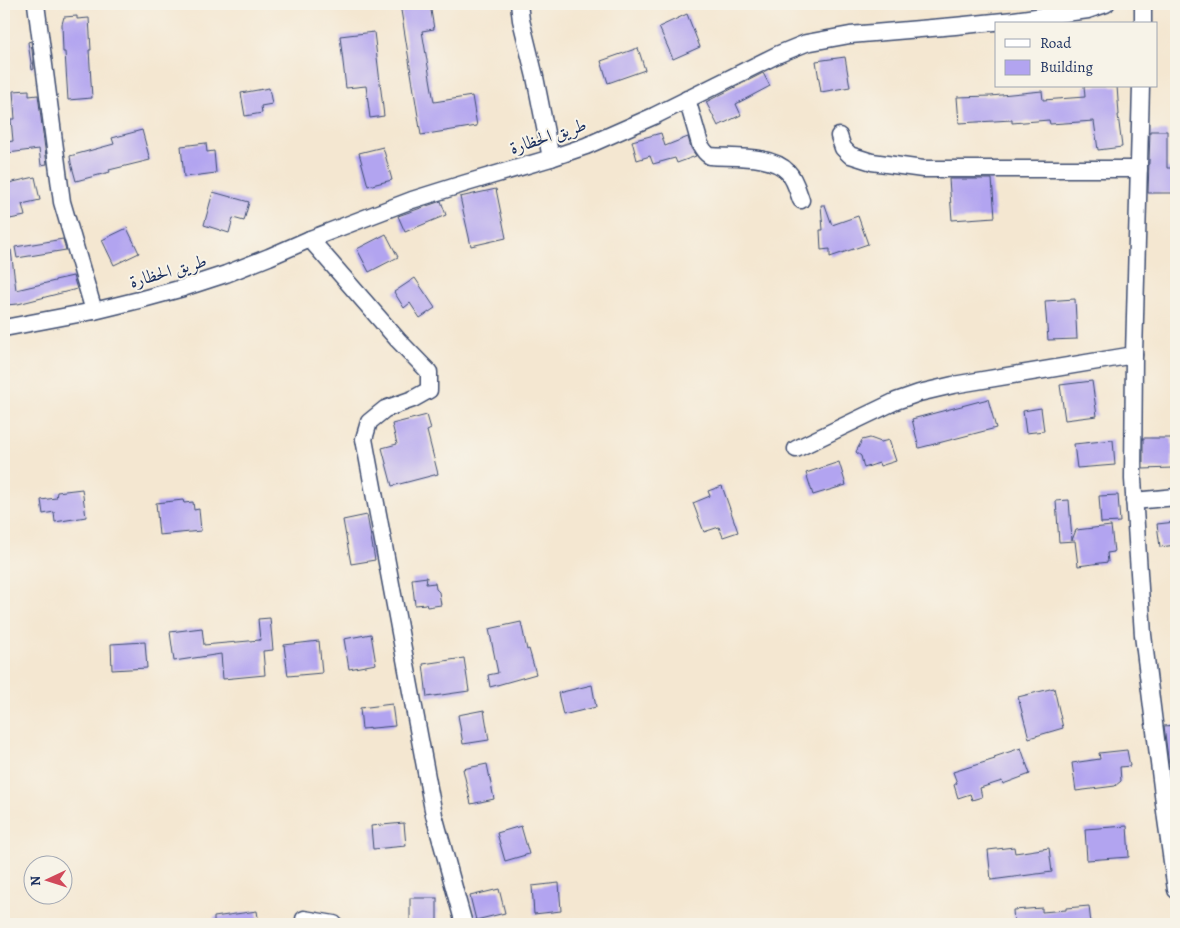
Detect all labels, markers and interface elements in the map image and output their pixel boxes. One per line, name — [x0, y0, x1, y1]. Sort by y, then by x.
legend — [995, 22, 1158, 88]
text: Road — [1040, 33, 1072, 53]
text: Building — [1040, 57, 1093, 77]
street label: طريق الحظارة — [506, 112, 590, 160]
street label: طريق الحظارة — [126, 248, 210, 294]
north arrow — [22, 856, 72, 906]
text: N — [26, 875, 45, 887]

